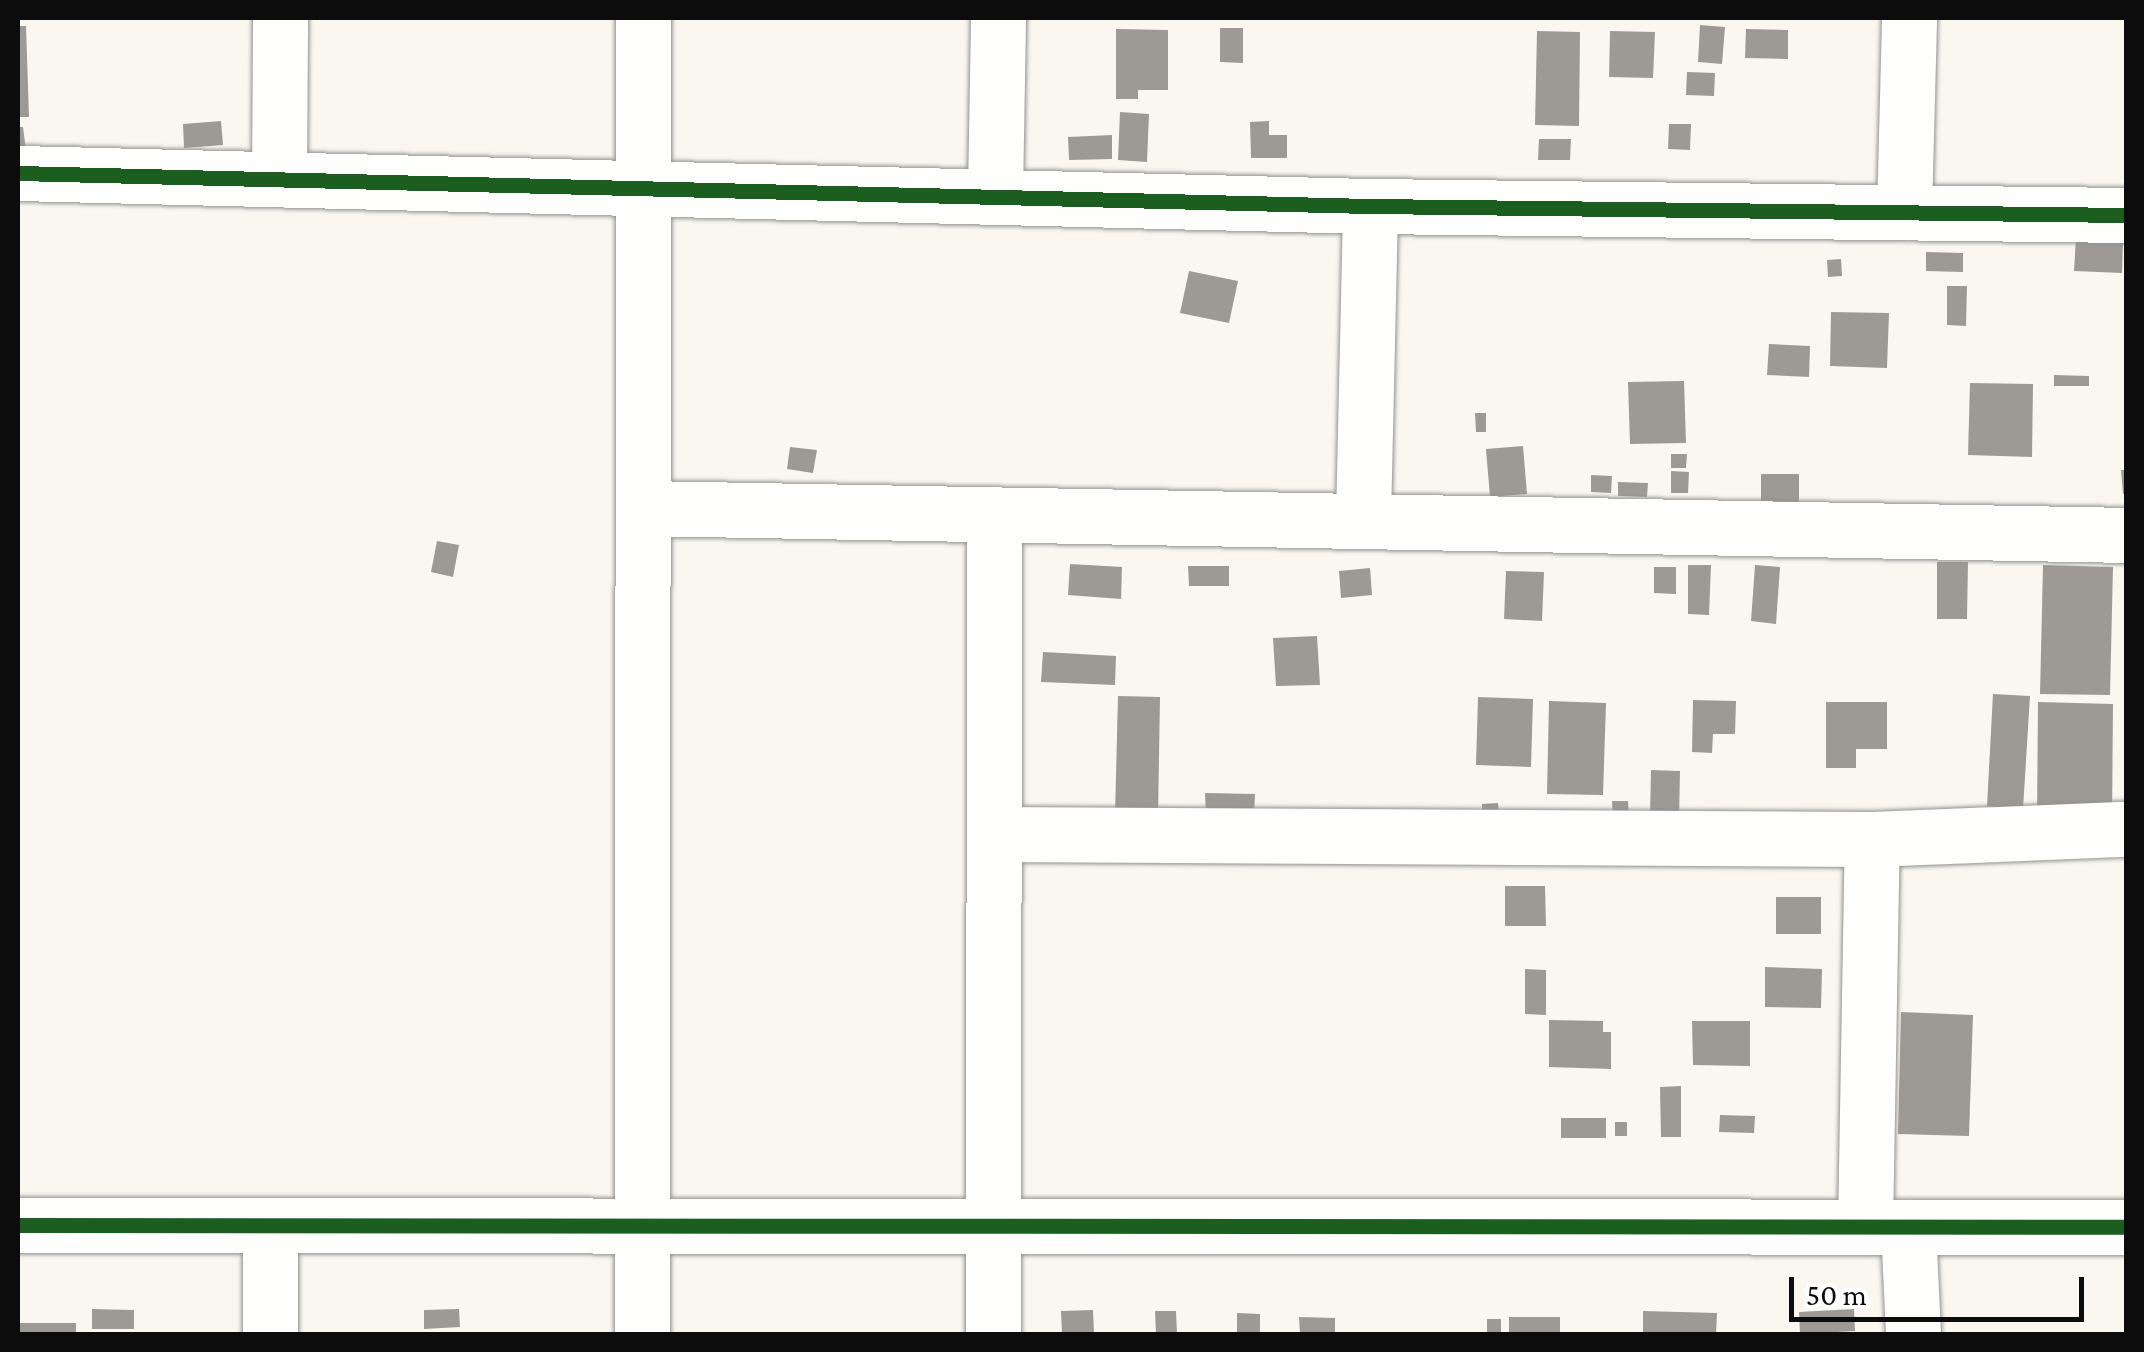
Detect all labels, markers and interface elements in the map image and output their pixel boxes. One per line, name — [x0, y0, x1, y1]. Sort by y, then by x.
scale bar — [1794, 1257, 2089, 1319]
text: 50 m — [1806, 1278, 1867, 1311]

